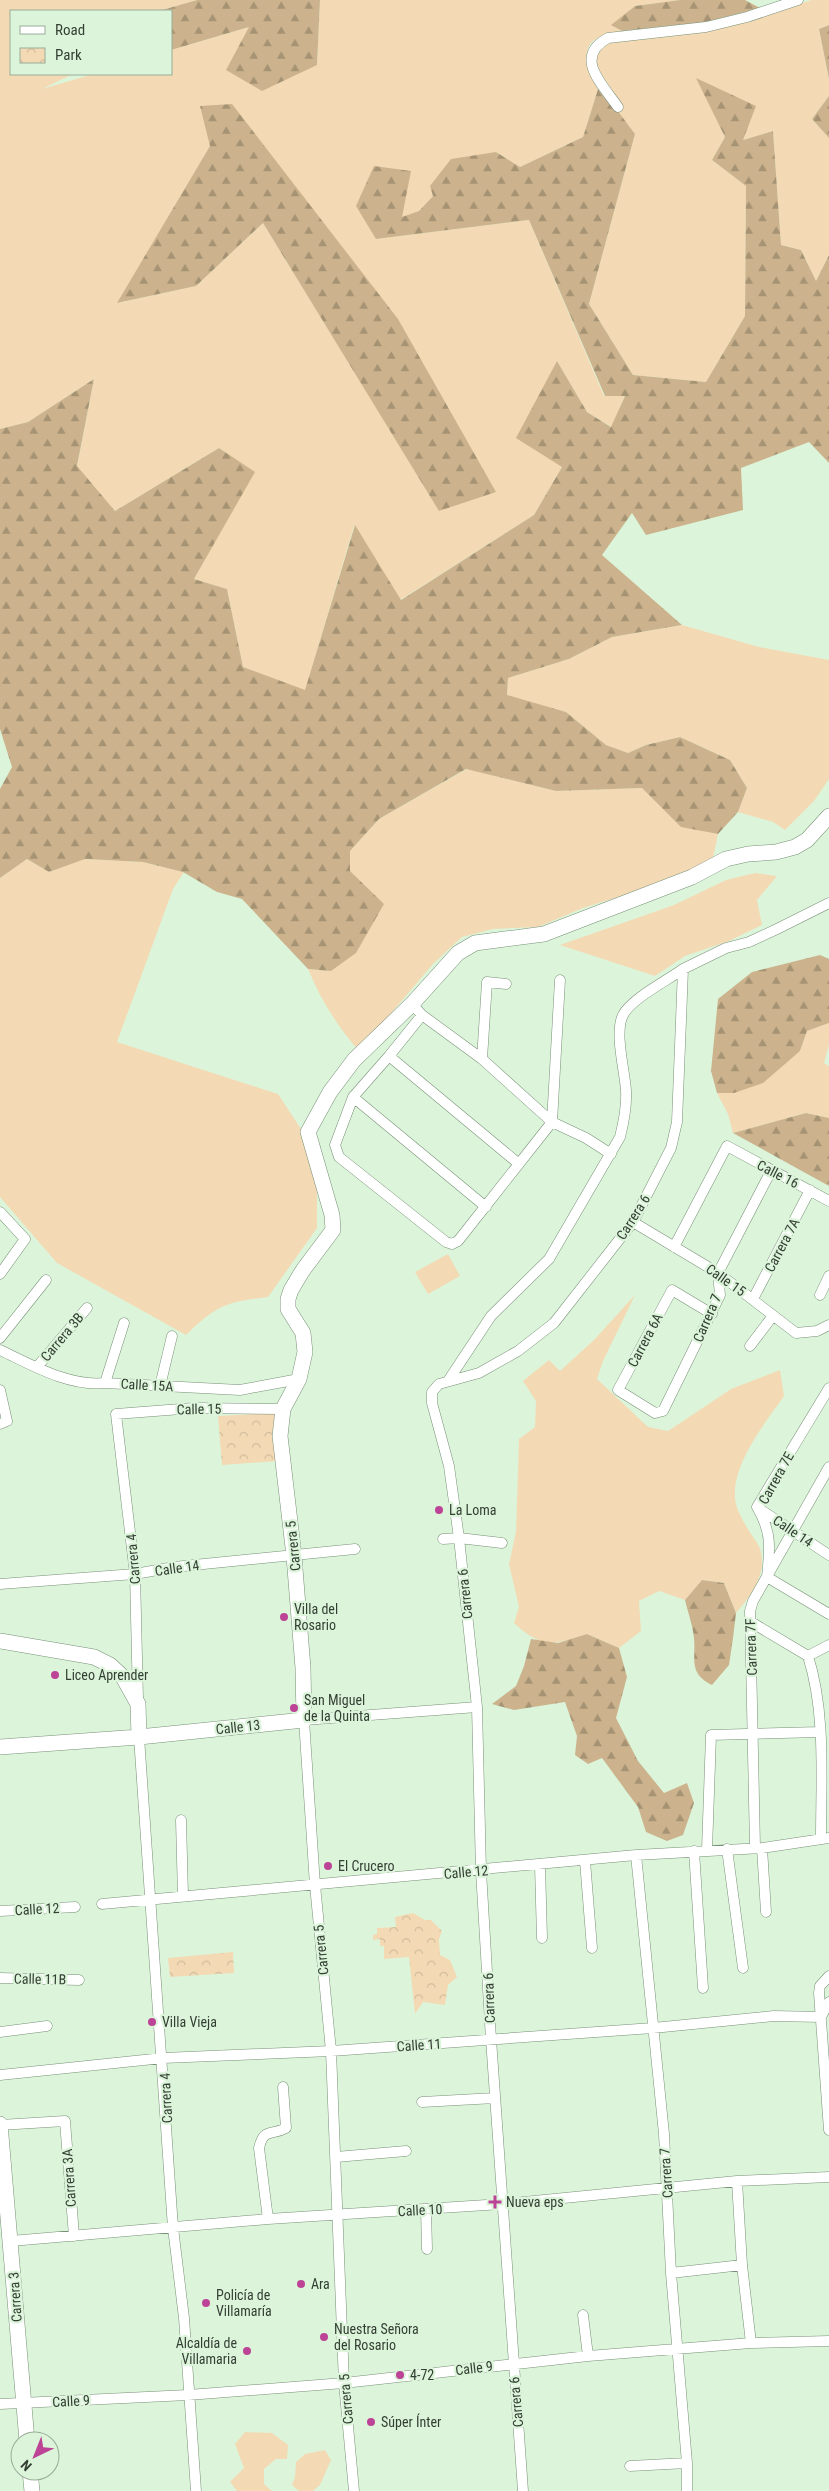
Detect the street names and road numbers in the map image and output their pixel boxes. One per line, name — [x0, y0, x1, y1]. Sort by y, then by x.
street label: Calle 16 — [754, 1157, 802, 1191]
street label: Carrera 6 — [613, 1191, 653, 1243]
street label: Carrera 7A — [761, 1215, 803, 1275]
street label: Calle 15 — [703, 1261, 749, 1299]
street label: Carrera 7 — [690, 1292, 724, 1344]
street label: Carrera 3B — [37, 1310, 87, 1364]
street label: Carrera 6A — [624, 1310, 666, 1370]
street label: Calle 15A — [120, 1376, 174, 1394]
street label: Calle 15 — [177, 1401, 222, 1417]
street label: Carrera 7E — [755, 1449, 797, 1507]
street label: Calle 14 — [770, 1512, 816, 1550]
street label: Carrera 5 — [282, 1520, 304, 1572]
street label: Carrera 4 — [123, 1533, 143, 1585]
street label: Calle 14 — [154, 1557, 200, 1579]
street label: Carrera 6 — [454, 1568, 476, 1620]
street label: Carrera 7F — [742, 1618, 760, 1676]
street label: Calle 13 — [215, 1717, 261, 1737]
street label: Calle 12 — [443, 1862, 489, 1882]
street label: Calle 12 — [14, 1900, 60, 1918]
street label: Carrera 5 — [310, 1924, 332, 1976]
street label: Calle 11B — [14, 1971, 66, 1987]
street label: Carrera 6 — [480, 1972, 498, 2023]
street label: Calle 11 — [396, 2035, 442, 2055]
street label: Carrera 4 — [157, 2072, 175, 2124]
street label: Carrera 7 — [656, 2147, 676, 2199]
street label: Carrera 3A — [59, 2148, 79, 2208]
street label: Calle 10 — [397, 2201, 443, 2219]
street label: Carrera 3 — [5, 2271, 25, 2323]
street label: Calle 9 — [454, 2358, 494, 2378]
street label: Carrera 5 — [336, 2373, 356, 2425]
street label: Carrera 6 — [506, 2376, 526, 2428]
street label: Calle 9 — [52, 2392, 90, 2410]

